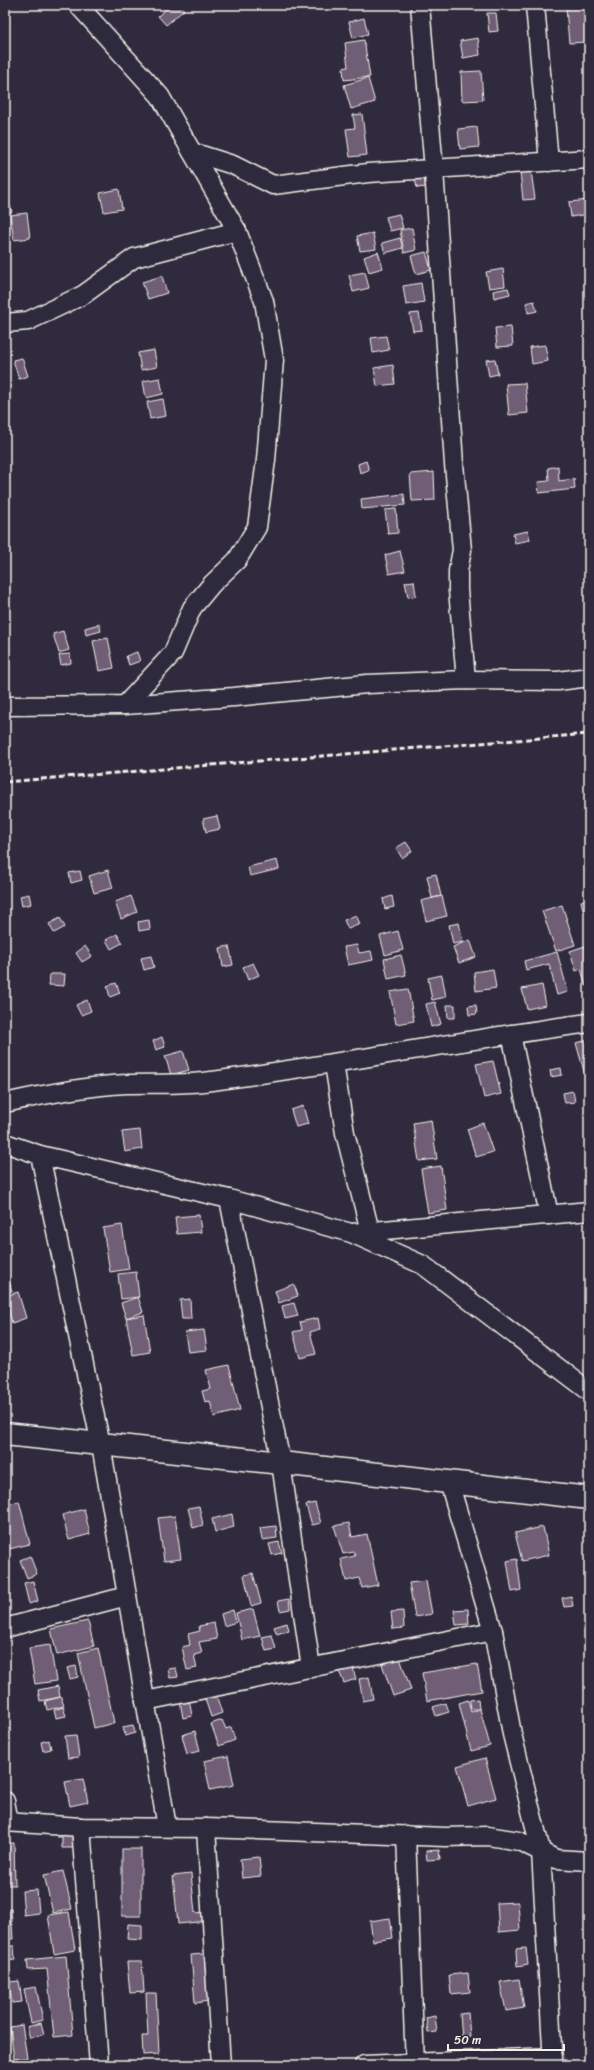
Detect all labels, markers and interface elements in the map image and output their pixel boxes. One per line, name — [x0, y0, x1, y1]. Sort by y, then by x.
scale bar — [448, 2026, 564, 2052]
text: 50 m — [454, 2029, 481, 2051]

